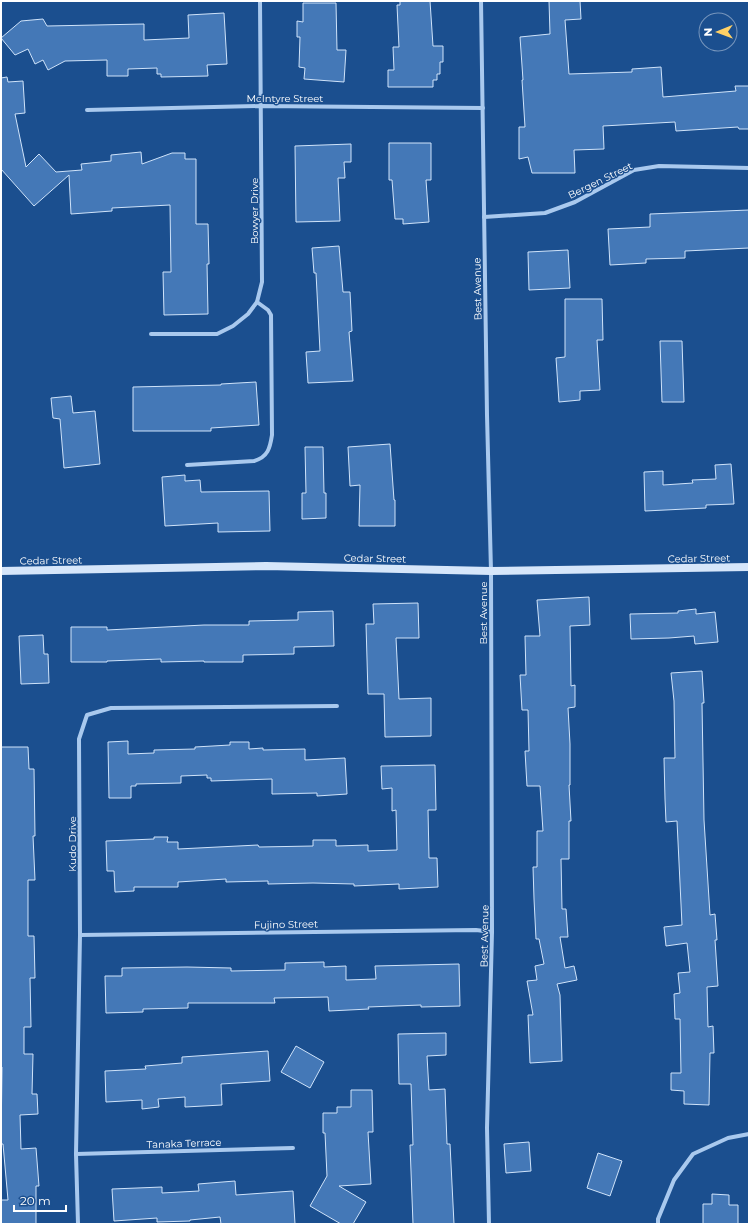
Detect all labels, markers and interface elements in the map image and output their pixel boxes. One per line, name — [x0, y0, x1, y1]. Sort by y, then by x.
north arrow — [698, 12, 738, 52]
text: N — [701, 28, 715, 37]
street label: McIntyre Street — [247, 92, 323, 105]
street label: Bergen Street — [566, 159, 635, 202]
street label: Bowyer Drive — [248, 178, 261, 244]
street label: Best Avenue — [470, 257, 485, 321]
street label: Cedar Street — [344, 551, 406, 566]
street label: Cedar Street — [668, 551, 730, 566]
street label: Cedar Street — [20, 553, 82, 568]
street label: Best Avenue — [477, 582, 490, 644]
street label: Kudo Drive — [66, 816, 79, 872]
street label: Best Avenue — [477, 904, 492, 968]
street label: Fujino Street — [254, 917, 318, 932]
street label: Tanaka Terrace — [146, 1136, 222, 1151]
scale bar — [14, 1187, 66, 1213]
text: 20 m — [20, 1193, 51, 1208]

